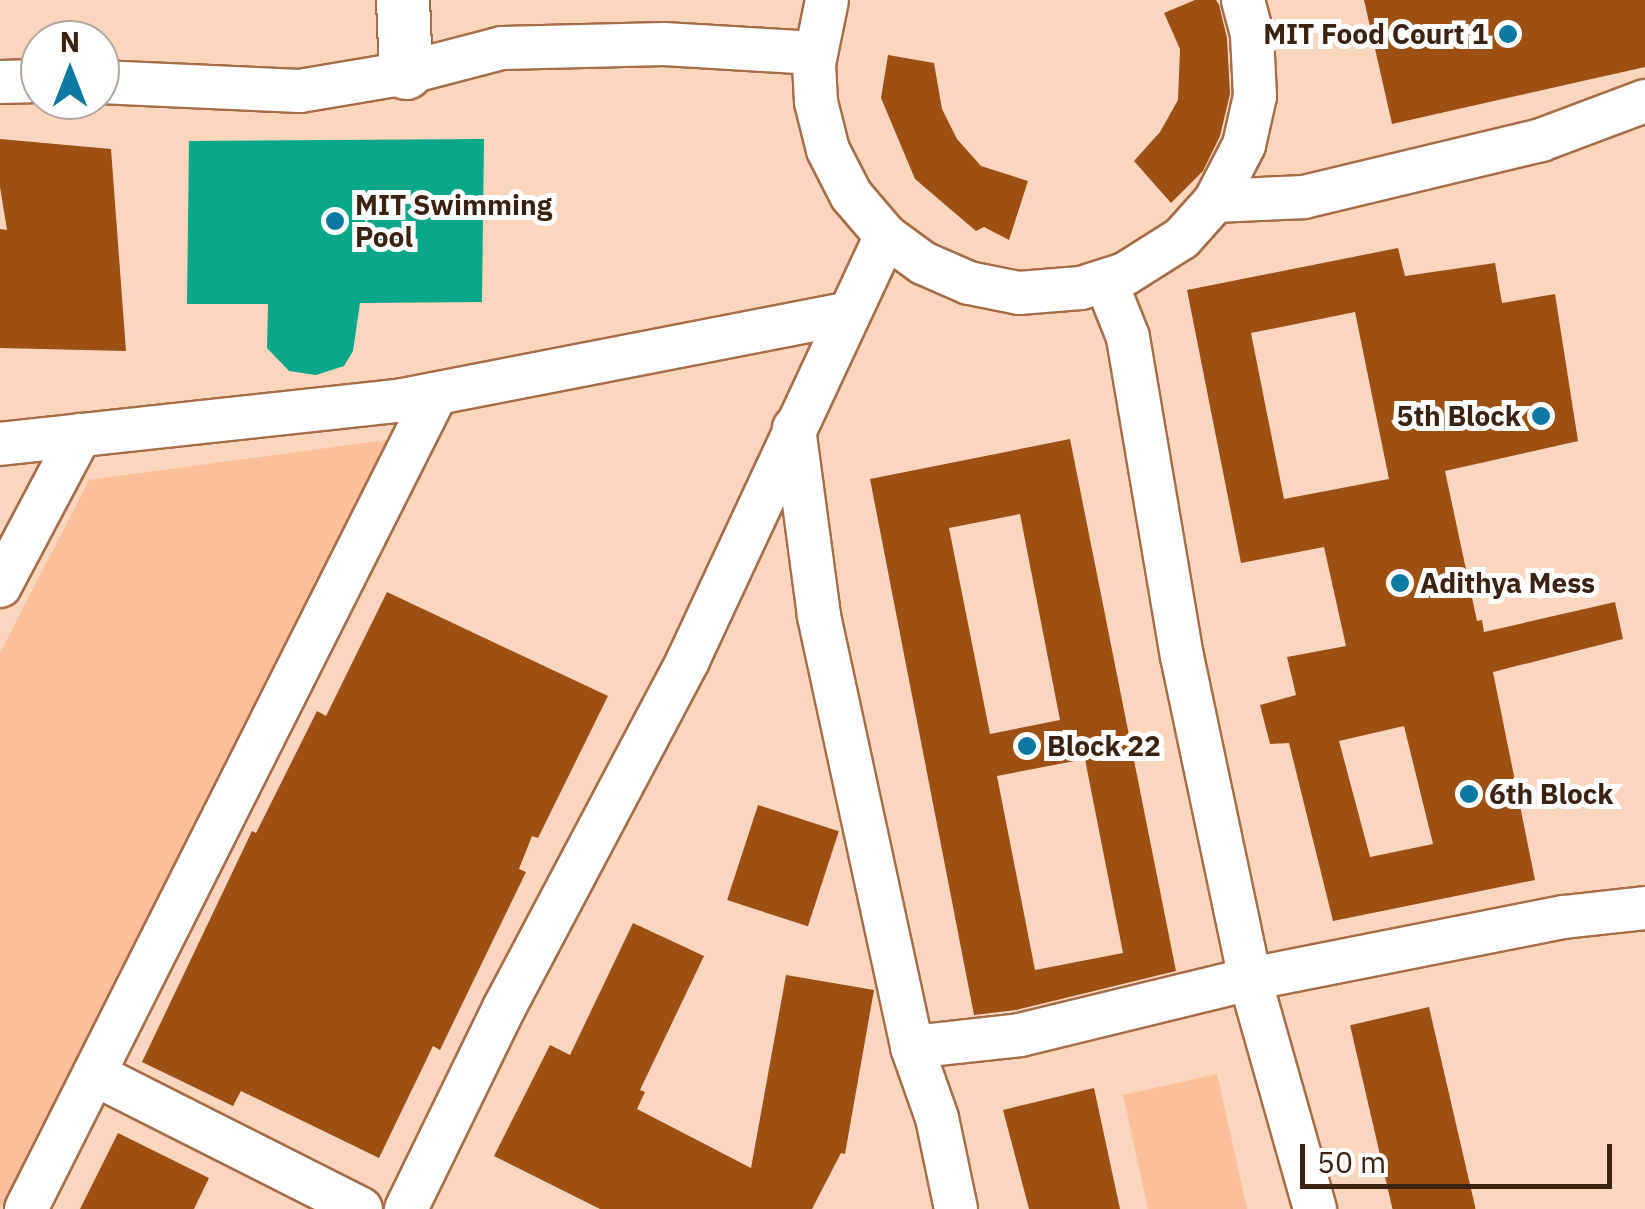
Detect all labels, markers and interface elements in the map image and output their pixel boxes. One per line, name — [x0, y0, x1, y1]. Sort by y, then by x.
place label: MIT Food Court 1 — [1263, 17, 1488, 51]
north arrow — [20, 20, 120, 120]
text: N — [60, 23, 80, 60]
marker: MIT Food Court 1 — [1497, 23, 1519, 45]
place label: MIT Swimming Pool — [355, 188, 552, 254]
marker: MIT Swimming Pool — [324, 210, 346, 232]
place label: 5th Block — [1397, 399, 1521, 433]
marker: 5th Block — [1530, 405, 1552, 427]
place label: Adithya Mess — [1420, 566, 1595, 600]
marker: Adithya Mess — [1389, 572, 1411, 594]
place label: Block 22 — [1047, 729, 1161, 763]
marker: Block 22 — [1016, 735, 1038, 757]
place label: 6th Block — [1489, 777, 1613, 811]
marker: 6th Block — [1458, 783, 1480, 805]
scale bar — [1305, 1124, 1618, 1186]
text: 50 m — [1317, 1142, 1386, 1181]

